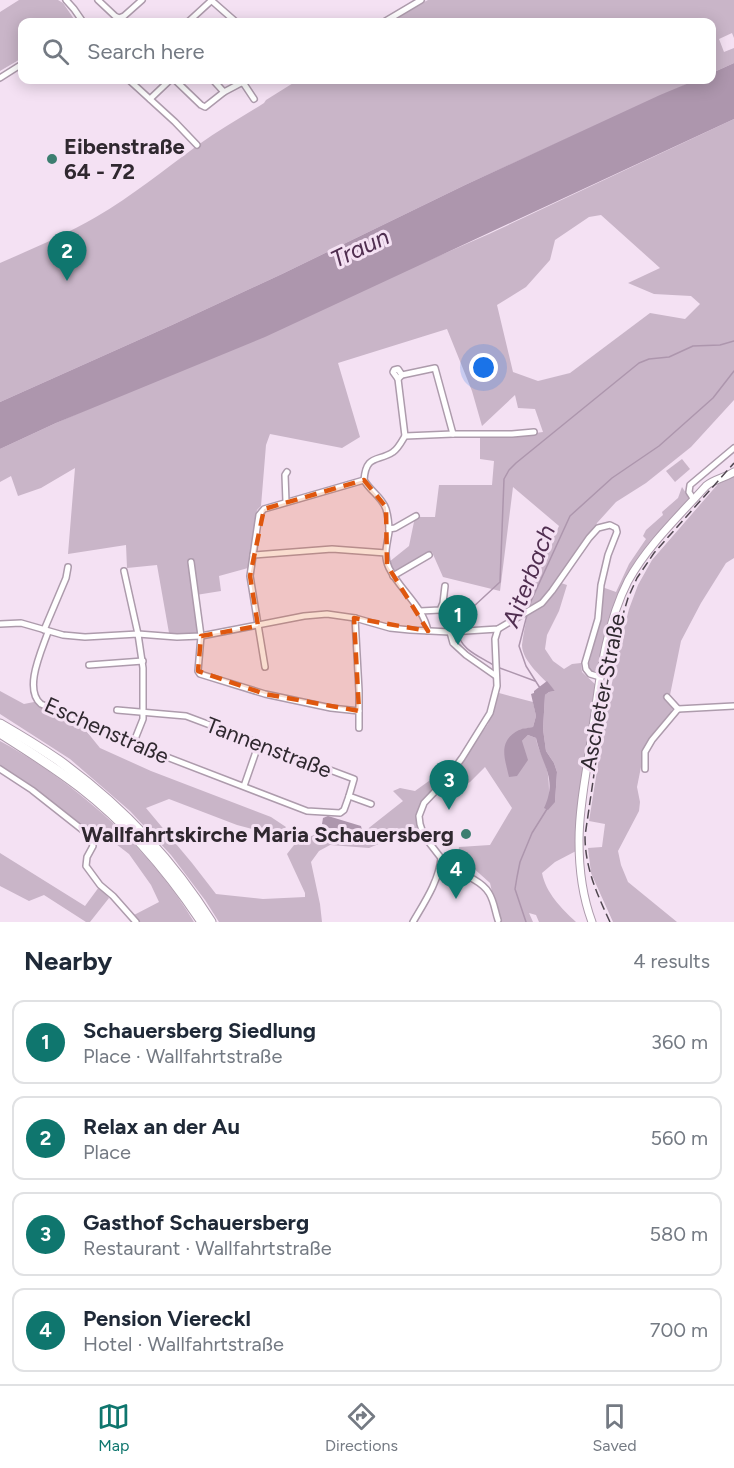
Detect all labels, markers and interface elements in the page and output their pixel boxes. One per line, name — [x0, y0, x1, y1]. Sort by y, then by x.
search box — [18, 18, 716, 84]
icon: search — [39, 35, 72, 68]
text: Search here — [87, 38, 205, 65]
place label: Eibenstraße 64 - 72 — [64, 133, 185, 185]
marker: Eibenstraße 64 - 72 — [45, 152, 59, 166]
water label: Traun — [326, 221, 394, 274]
pin: 2 — [48, 232, 86, 281]
your location — [469, 353, 498, 382]
water label: Aiterbach — [495, 521, 561, 632]
pin: 1 — [438, 596, 478, 645]
street label: Ascheter Straße — [574, 611, 631, 773]
street label: Eschenstraße — [40, 691, 173, 770]
street label: Tannenstraße — [202, 711, 336, 784]
pin: 3 — [430, 760, 468, 810]
place label: Wallfahrtskirche Maria Schauersberg — [81, 821, 454, 848]
marker: Wallfahrtskirche Maria Schauersberg — [459, 827, 473, 841]
pin: 4 — [436, 850, 476, 899]
text: Nearby — [24, 945, 112, 977]
text: 4 results — [633, 949, 710, 973]
text: Schauersberg Siedlung — [83, 1017, 316, 1044]
text: 1 — [41, 1030, 50, 1054]
text: 360 m — [651, 1030, 708, 1054]
text: Place · Wallfahrtstraße — [83, 1044, 282, 1068]
text: Relax an der Au — [83, 1113, 240, 1140]
text: 2 — [40, 1126, 51, 1150]
text: 560 m — [650, 1126, 708, 1150]
text: Place — [83, 1140, 131, 1164]
text: Gasthof Schauersberg — [83, 1209, 309, 1236]
text: 3 — [40, 1222, 51, 1246]
text: 580 m — [649, 1222, 708, 1246]
text: Restaurant · Wallfahrtstraße — [83, 1236, 332, 1260]
text: Pension Viereckl — [83, 1305, 251, 1332]
text: 4 — [39, 1318, 52, 1342]
text: 700 m — [650, 1318, 708, 1342]
text: Hotel · Wallfahrtstraße — [83, 1332, 284, 1356]
tab: Map — [97, 1400, 130, 1455]
tab: Directions — [325, 1400, 398, 1455]
tab: Saved — [593, 1400, 637, 1455]

